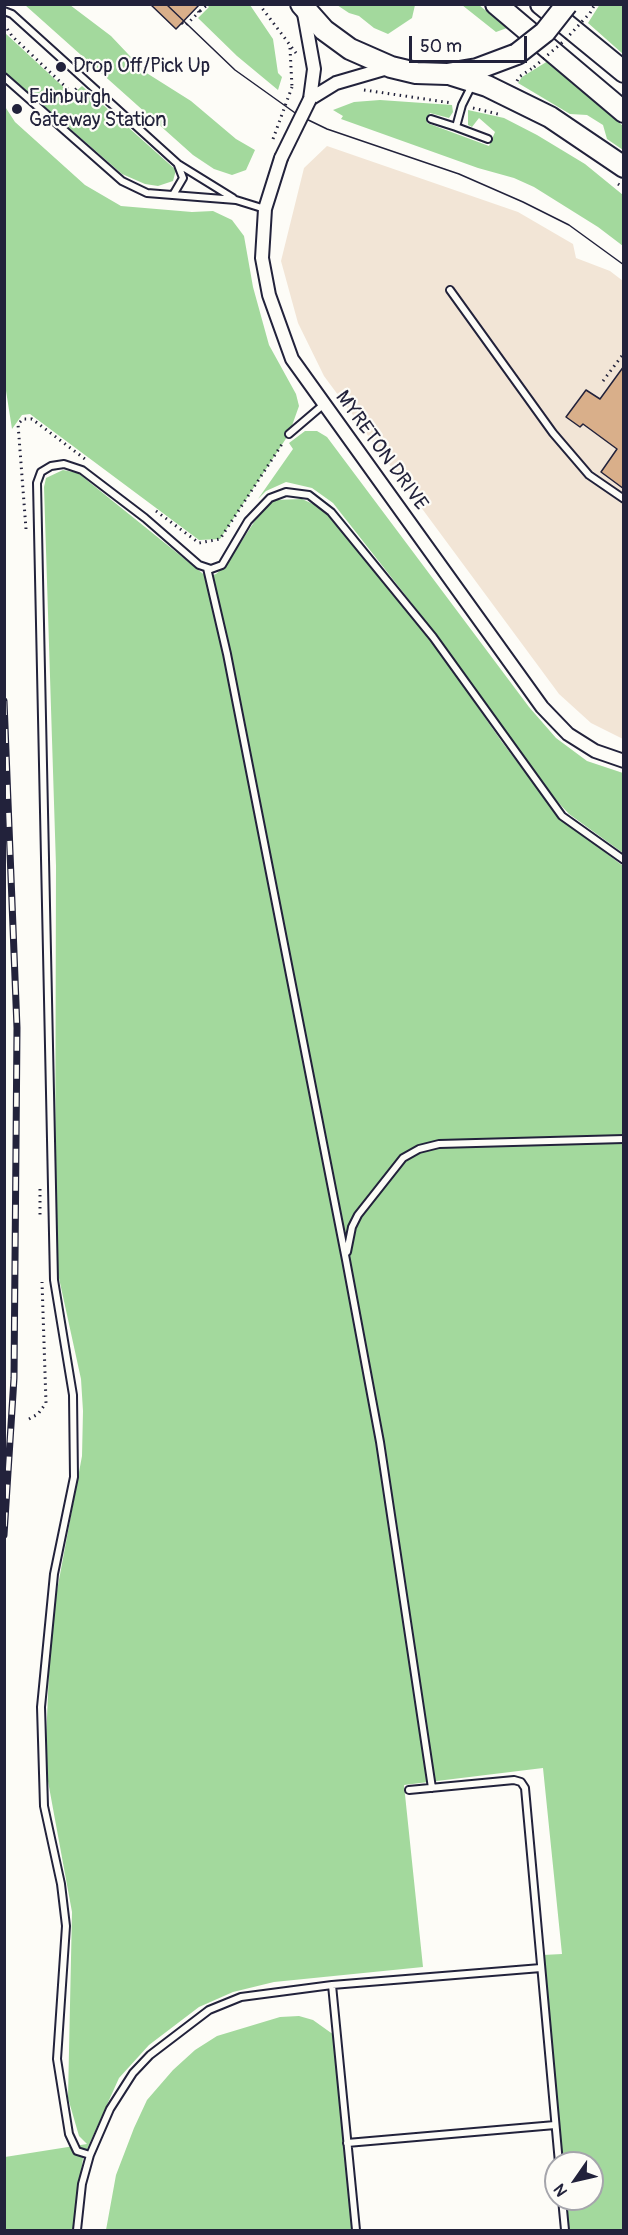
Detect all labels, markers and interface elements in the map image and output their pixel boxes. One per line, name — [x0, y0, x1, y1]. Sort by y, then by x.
scale bar — [412, 24, 530, 62]
text: 50 m — [420, 35, 462, 58]
place label: Drop Off/Pick Up — [73, 55, 210, 79]
marker: Drop Off/Pick Up — [54, 60, 68, 74]
place label: Edinburgh Gateway Station — [29, 86, 166, 133]
marker: Edinburgh Gateway Station — [10, 102, 24, 116]
street label: MYRETON DRIVE — [330, 387, 432, 515]
north arrow — [544, 2151, 604, 2211]
text: N — [549, 2180, 572, 2200]

